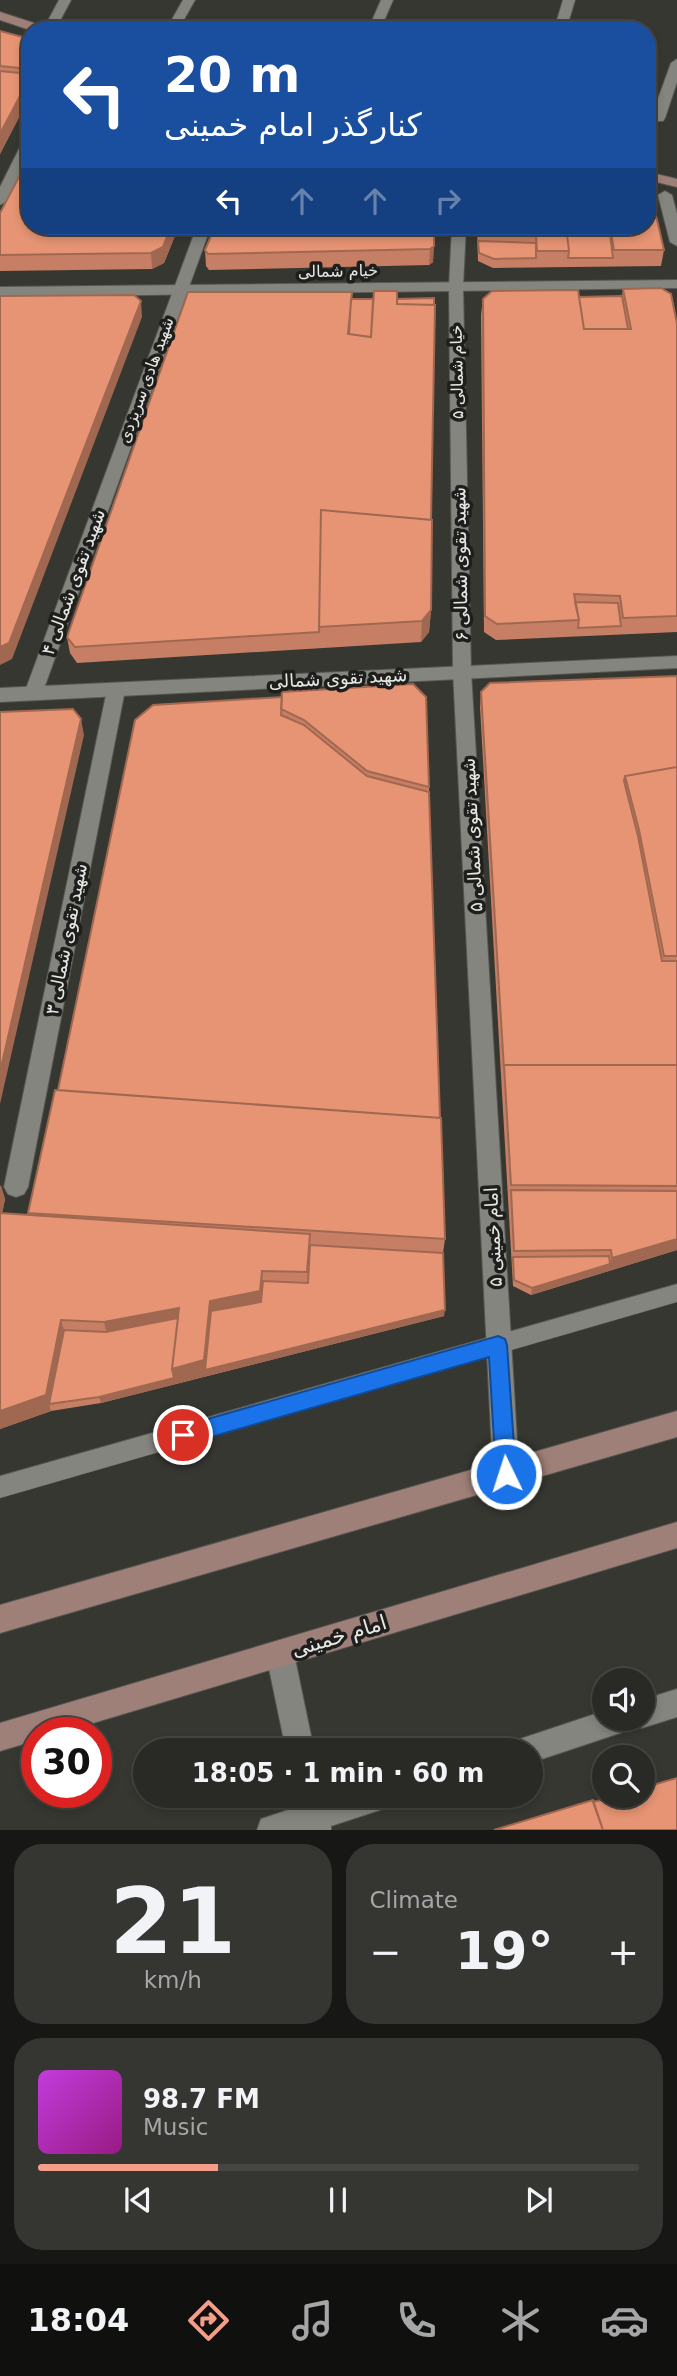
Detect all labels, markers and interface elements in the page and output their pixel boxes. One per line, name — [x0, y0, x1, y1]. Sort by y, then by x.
text: 20 m — [164, 47, 300, 104]
icon: left — [49, 49, 140, 140]
text: کنارگذر امام خمینی — [164, 106, 422, 144]
icon: left — [210, 182, 248, 220]
icon: ahead — [283, 182, 321, 220]
icon: ahead — [356, 182, 394, 220]
icon: right — [429, 182, 467, 220]
street label: خیام شمالی — [298, 261, 378, 281]
street label: شهید هادی سریزدی — [114, 315, 178, 446]
street label: خیام شمالی ۵ — [447, 325, 467, 419]
street label: شهید تقوی شمالی ۶ — [448, 487, 473, 641]
street label: شهید تقوی شمالی ۴ — [37, 506, 110, 658]
street label: شهید تقوی شمالی — [268, 664, 408, 693]
street label: شهید تقوی شمالی ۵ — [457, 757, 488, 912]
street label: شهید تقوی شمالی ۳ — [41, 861, 92, 1017]
street label: امام خمینی ۵ — [480, 1187, 506, 1287]
pin — [153, 1405, 213, 1465]
icon: arrive — [164, 1416, 202, 1454]
position arrow — [469, 1437, 543, 1511]
street label: امام خمینی — [288, 1610, 390, 1662]
map controls — [592, 1668, 655, 1808]
button: sound — [592, 1668, 655, 1731]
speed limit sign: 30 — [21, 1717, 112, 1808]
button: search — [592, 1745, 655, 1808]
text: 18:05 · 1 min · 60 m — [192, 1758, 484, 1788]
text: 21 — [109, 1869, 236, 1974]
text: Climate — [370, 1887, 458, 1913]
text: 19° — [455, 1921, 553, 1981]
text: − — [370, 1930, 401, 1974]
text: + — [607, 1930, 639, 1974]
text: km/h — [144, 1967, 202, 1993]
text: 98.7 FM — [143, 2084, 260, 2114]
text: Music — [143, 2114, 208, 2140]
icon: previous — [119, 2181, 157, 2219]
icon: pause — [319, 2181, 357, 2219]
icon: next — [520, 2181, 558, 2219]
icon: directions — [184, 2296, 233, 2345]
icon: music — [288, 2296, 337, 2345]
icon: phone — [392, 2296, 441, 2345]
icon: climate — [496, 2296, 545, 2345]
icon: car — [600, 2296, 649, 2345]
text: 18:04 — [28, 2301, 129, 2339]

